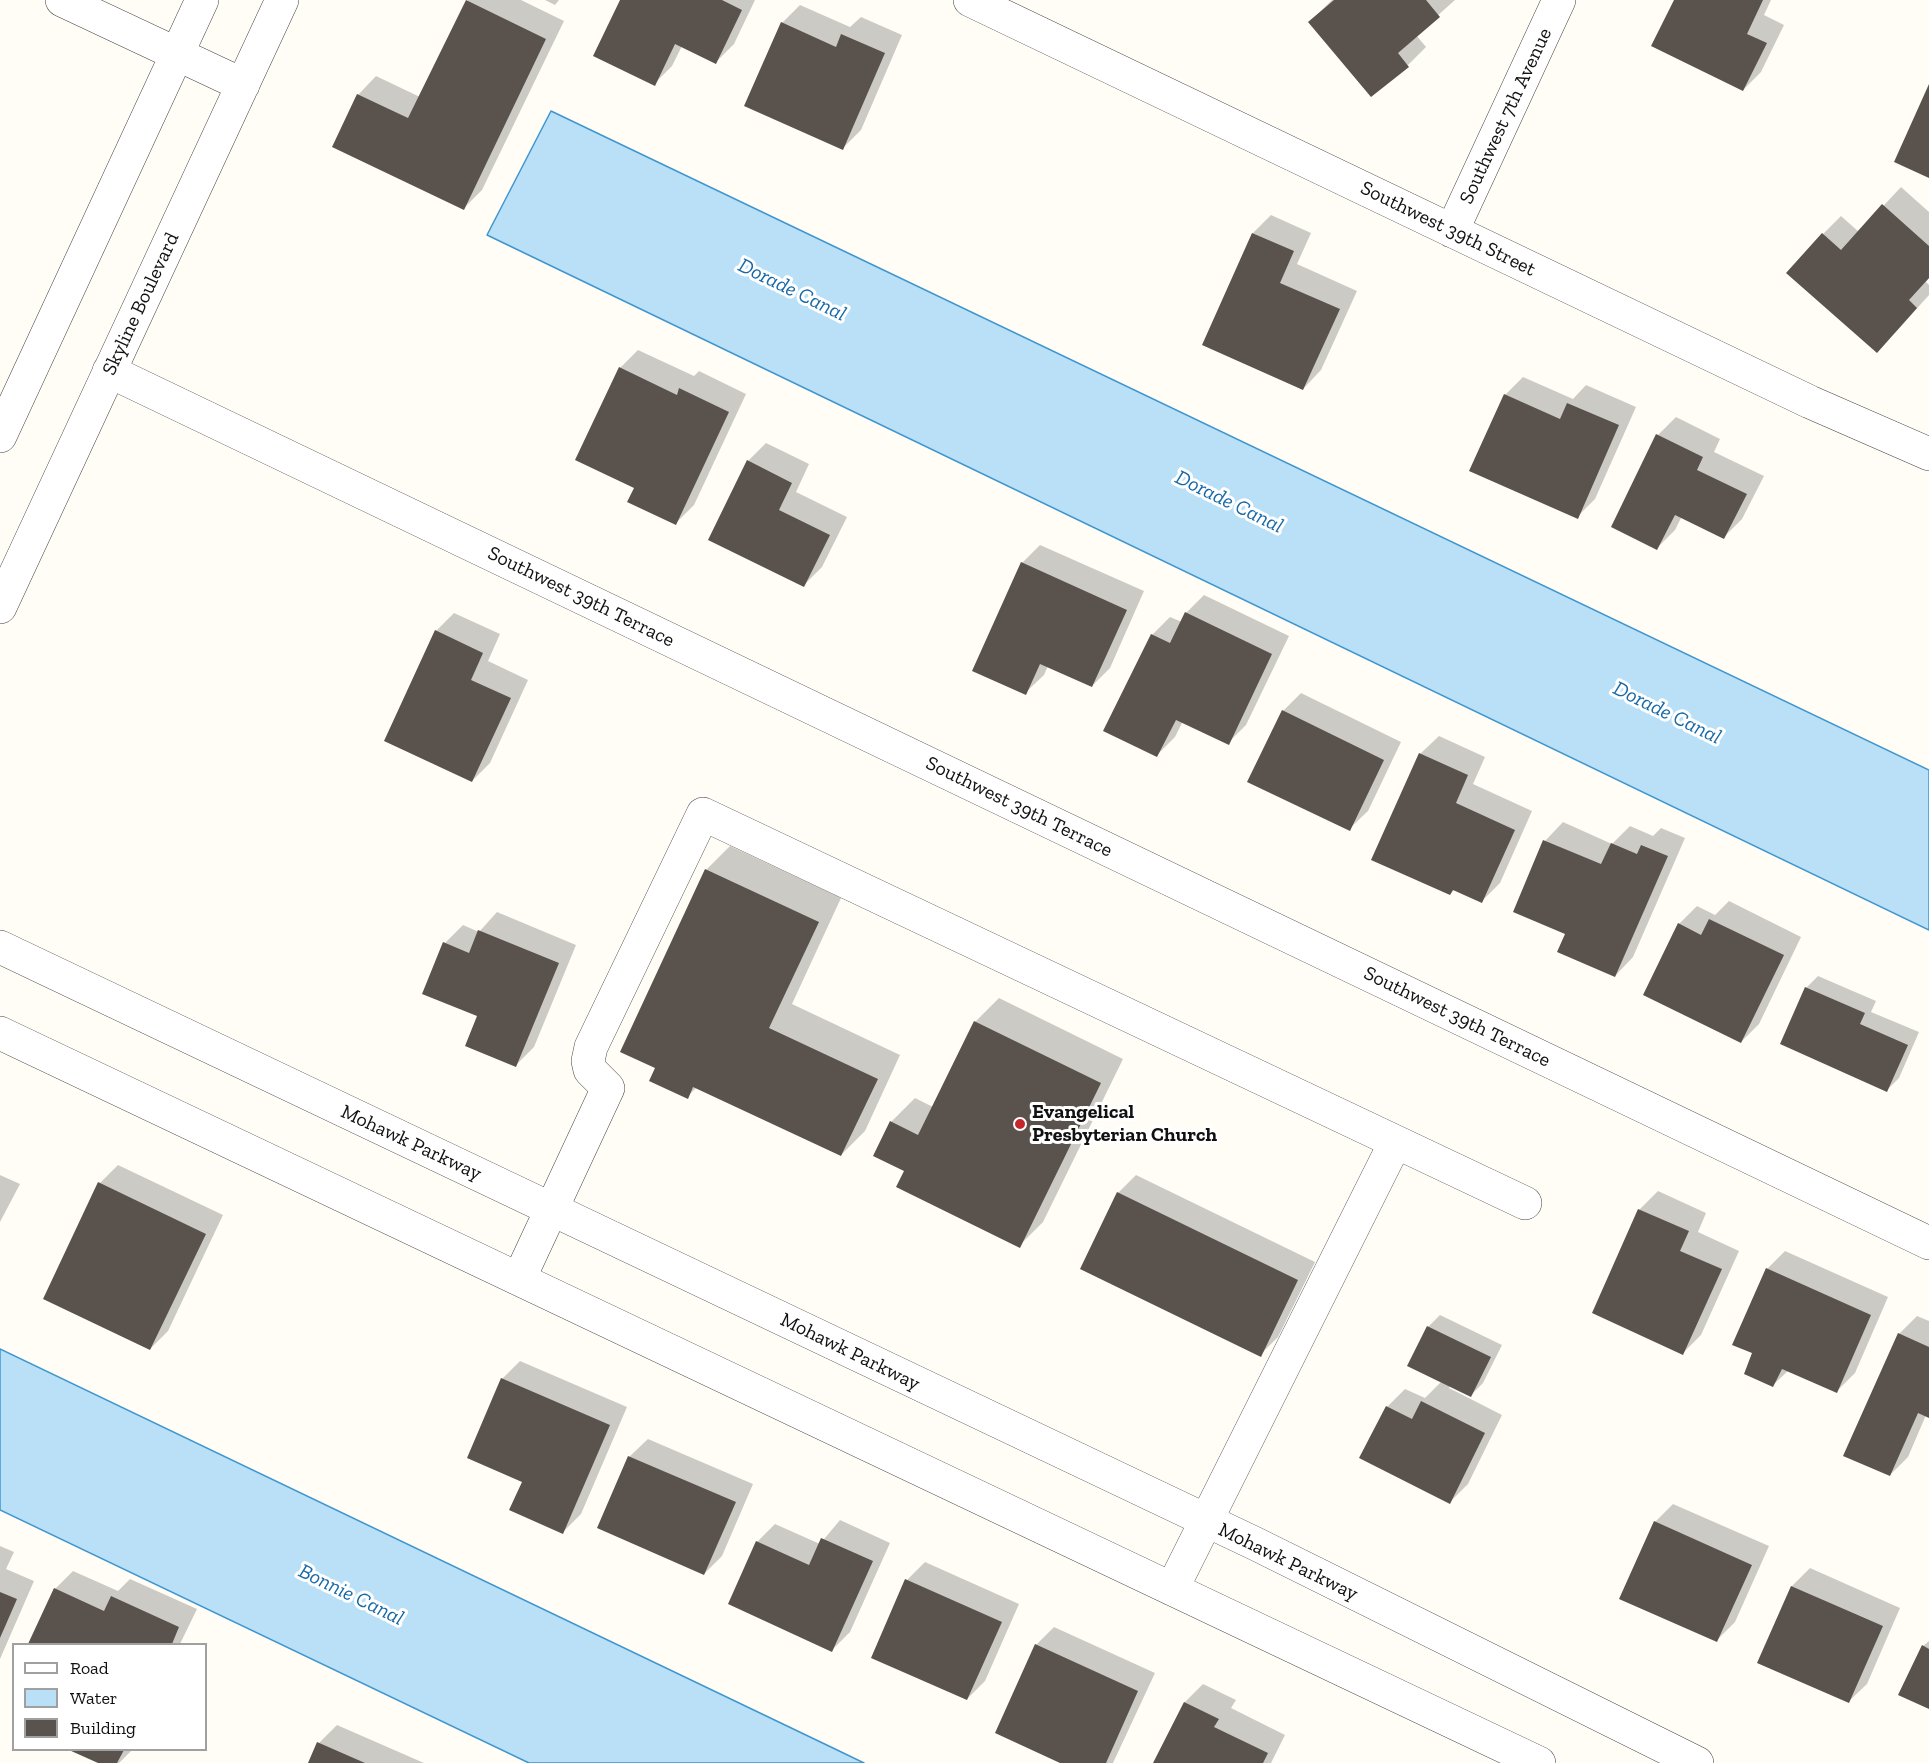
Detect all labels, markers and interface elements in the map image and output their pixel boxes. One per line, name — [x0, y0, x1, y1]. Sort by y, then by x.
street label: Southwest 7th Avenue — [1455, 24, 1557, 208]
street label: Southwest 39th Street — [1357, 176, 1539, 282]
street label: Skyline Boulevard — [97, 229, 185, 379]
water label: Dorade Canal — [734, 253, 850, 327]
water label: Dorade Canal — [1171, 465, 1287, 539]
street label: Southwest 39th Terrace — [484, 541, 678, 653]
water label: Dorade Canal — [1609, 676, 1725, 750]
street label: Southwest 39th Terrace — [922, 751, 1116, 863]
street label: Southwest 39th Terrace — [1360, 961, 1554, 1073]
street label: Mohawk Parkway — [337, 1100, 485, 1186]
place label: Evangelical Presbyterian Church — [1032, 1100, 1217, 1147]
marker: Evangelical Presbyterian Church — [1013, 1117, 1027, 1131]
street label: Mohawk Parkway — [776, 1308, 924, 1396]
street label: Mohawk Parkway — [1214, 1518, 1362, 1606]
water label: Bonnie Canal — [294, 1559, 408, 1631]
legend — [12, 1643, 207, 1751]
text: Road — [70, 1657, 109, 1679]
text: Water — [70, 1687, 117, 1709]
text: Building — [70, 1717, 136, 1739]

